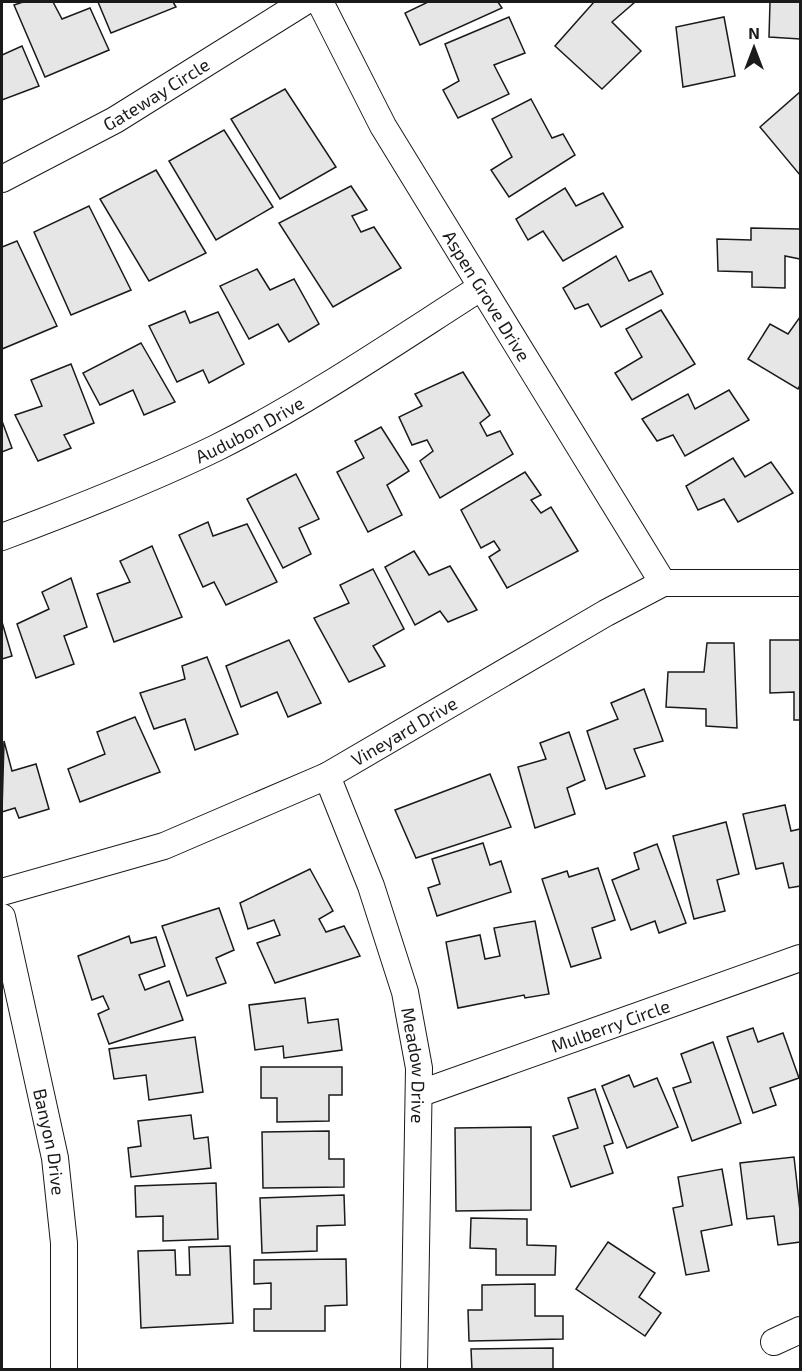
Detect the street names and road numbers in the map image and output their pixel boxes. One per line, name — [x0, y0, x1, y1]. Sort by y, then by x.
street label: Gateway Circle — [99, 53, 213, 135]
street label: Aspen Grove Drive — [439, 226, 535, 365]
street label: Audubon Drive — [192, 391, 308, 467]
street label: Vineyard Drive — [347, 691, 461, 771]
street label: Mulberry Circle — [548, 994, 673, 1057]
street label: Meadow Drive — [397, 1005, 430, 1124]
street label: Banyon Drive — [29, 1086, 70, 1196]

